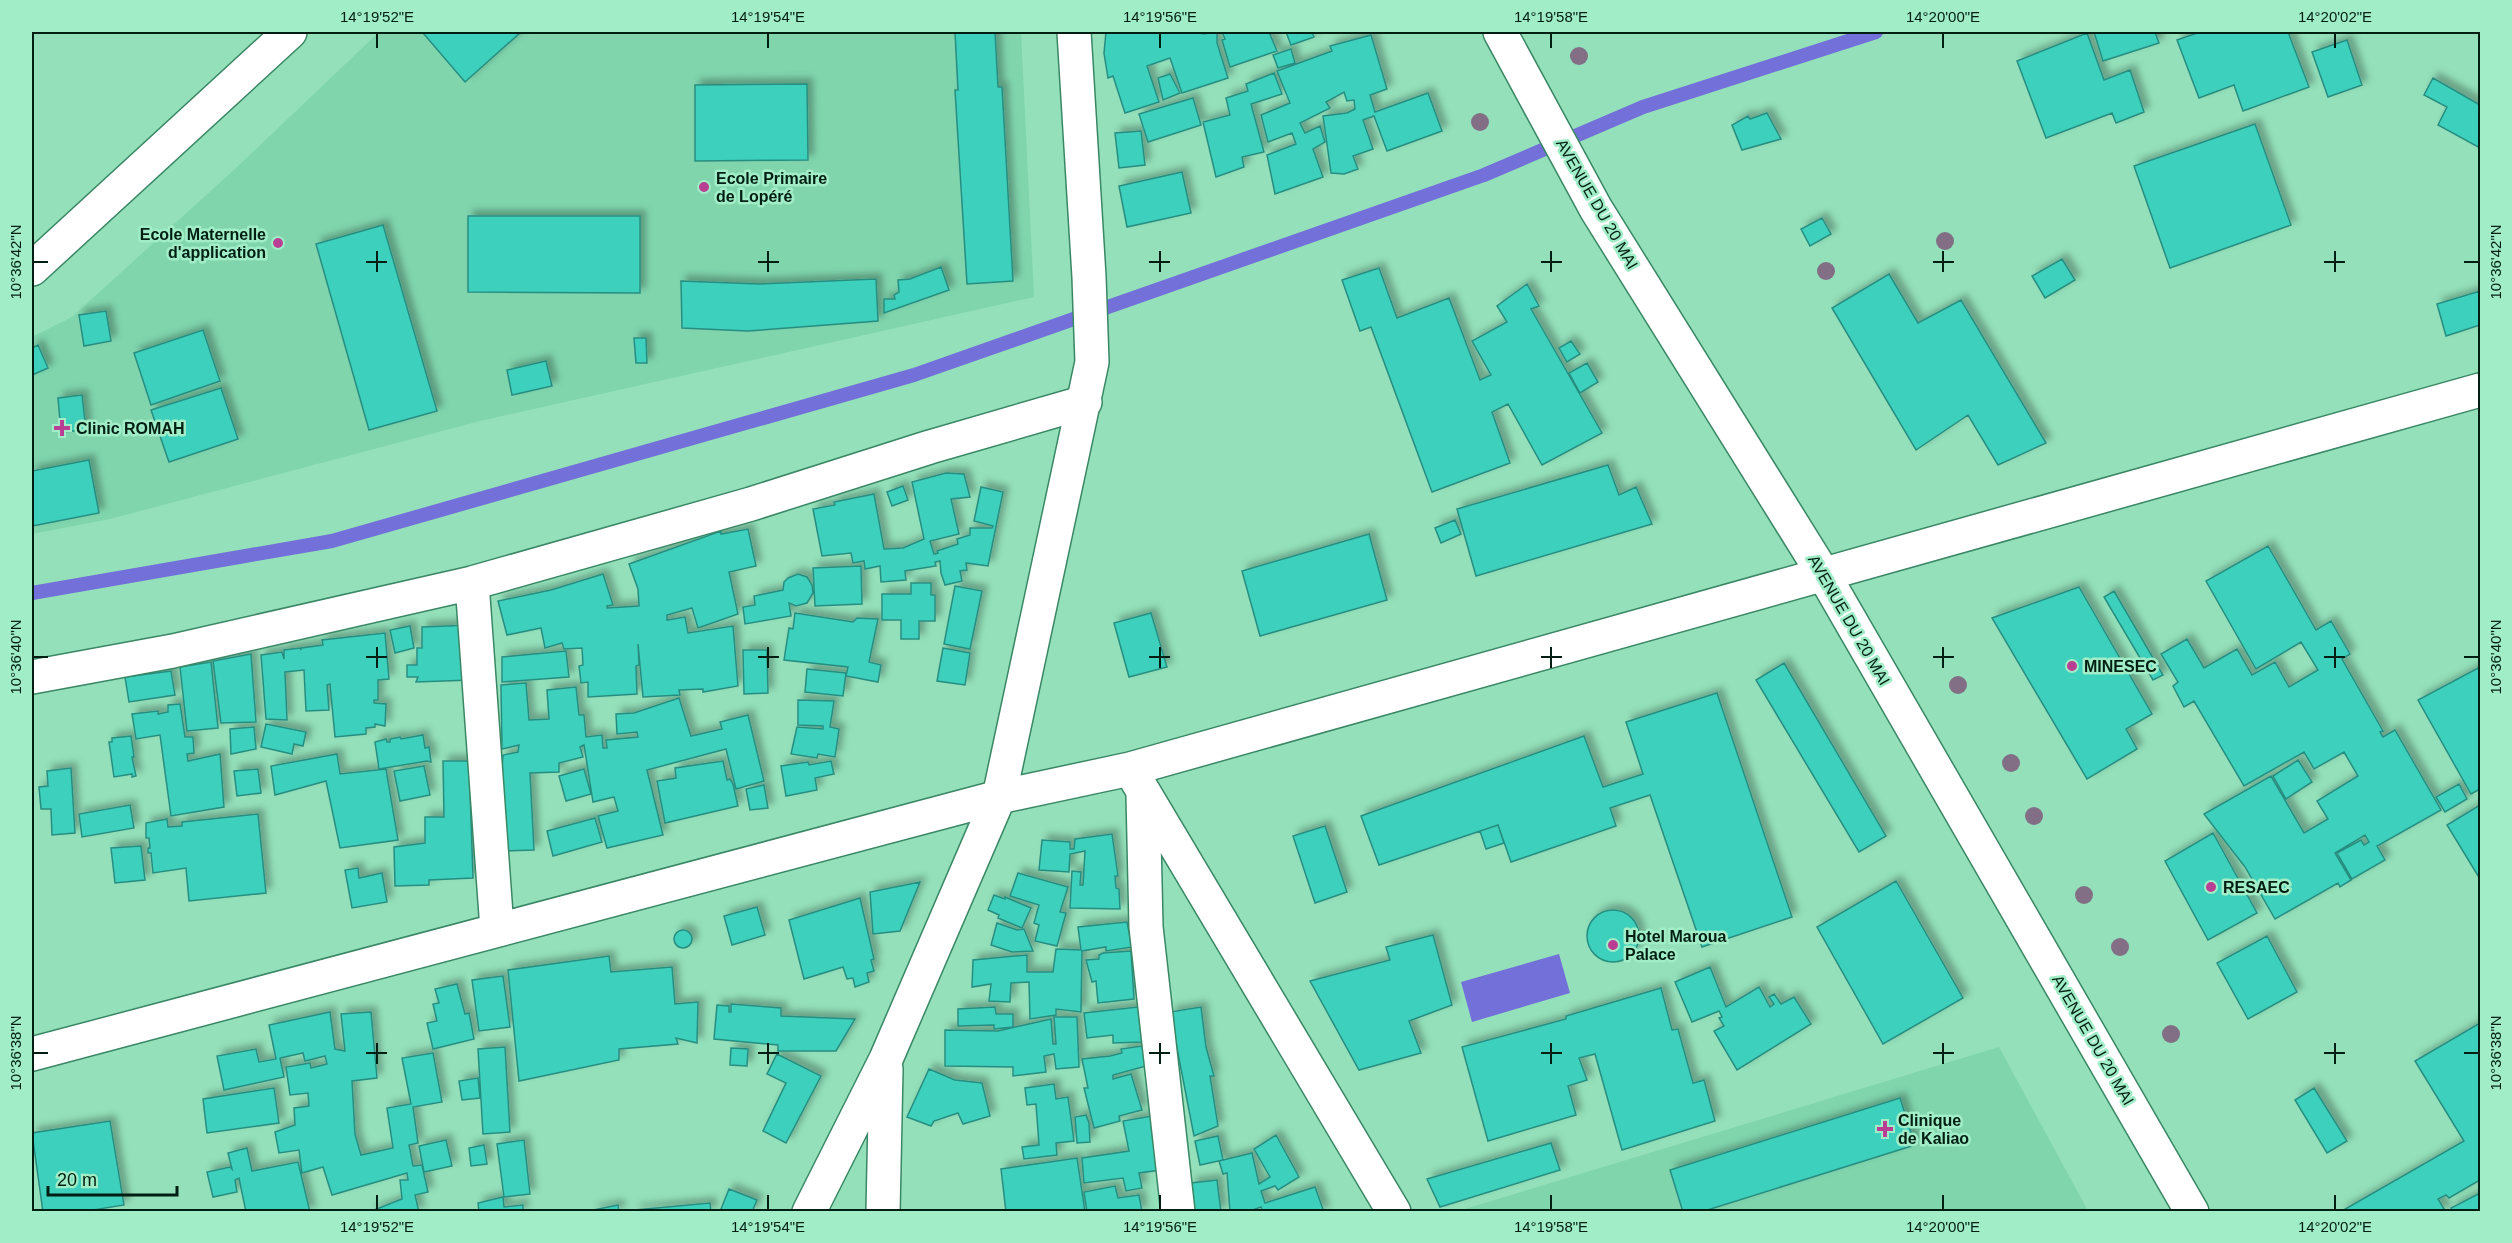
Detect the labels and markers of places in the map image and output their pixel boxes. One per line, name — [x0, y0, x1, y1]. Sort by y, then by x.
place label: Ecole Primaire de Lopéré — [716, 170, 827, 205]
marker: Ecole Primaire de Lopéré — [697, 180, 711, 194]
place label: Ecole Maternelle d'application — [140, 226, 266, 261]
marker: Ecole Maternelle d'application — [271, 236, 285, 250]
marker: Clinic ROMAH — [53, 419, 71, 437]
place label: Clinic ROMAH — [76, 420, 184, 437]
place label: MINESEC — [2084, 658, 2157, 675]
marker: MINESEC — [2065, 659, 2079, 673]
place label: RESAEC — [2223, 879, 2290, 896]
marker: RESAEC — [2204, 880, 2218, 894]
place label: Hotel Maroua Palace — [1625, 928, 1726, 963]
marker: Hotel Maroua Palace — [1606, 938, 1620, 952]
place label: Clinique de Kaliao — [1898, 1112, 1969, 1147]
marker: Clinique de Kaliao — [1876, 1120, 1894, 1138]

